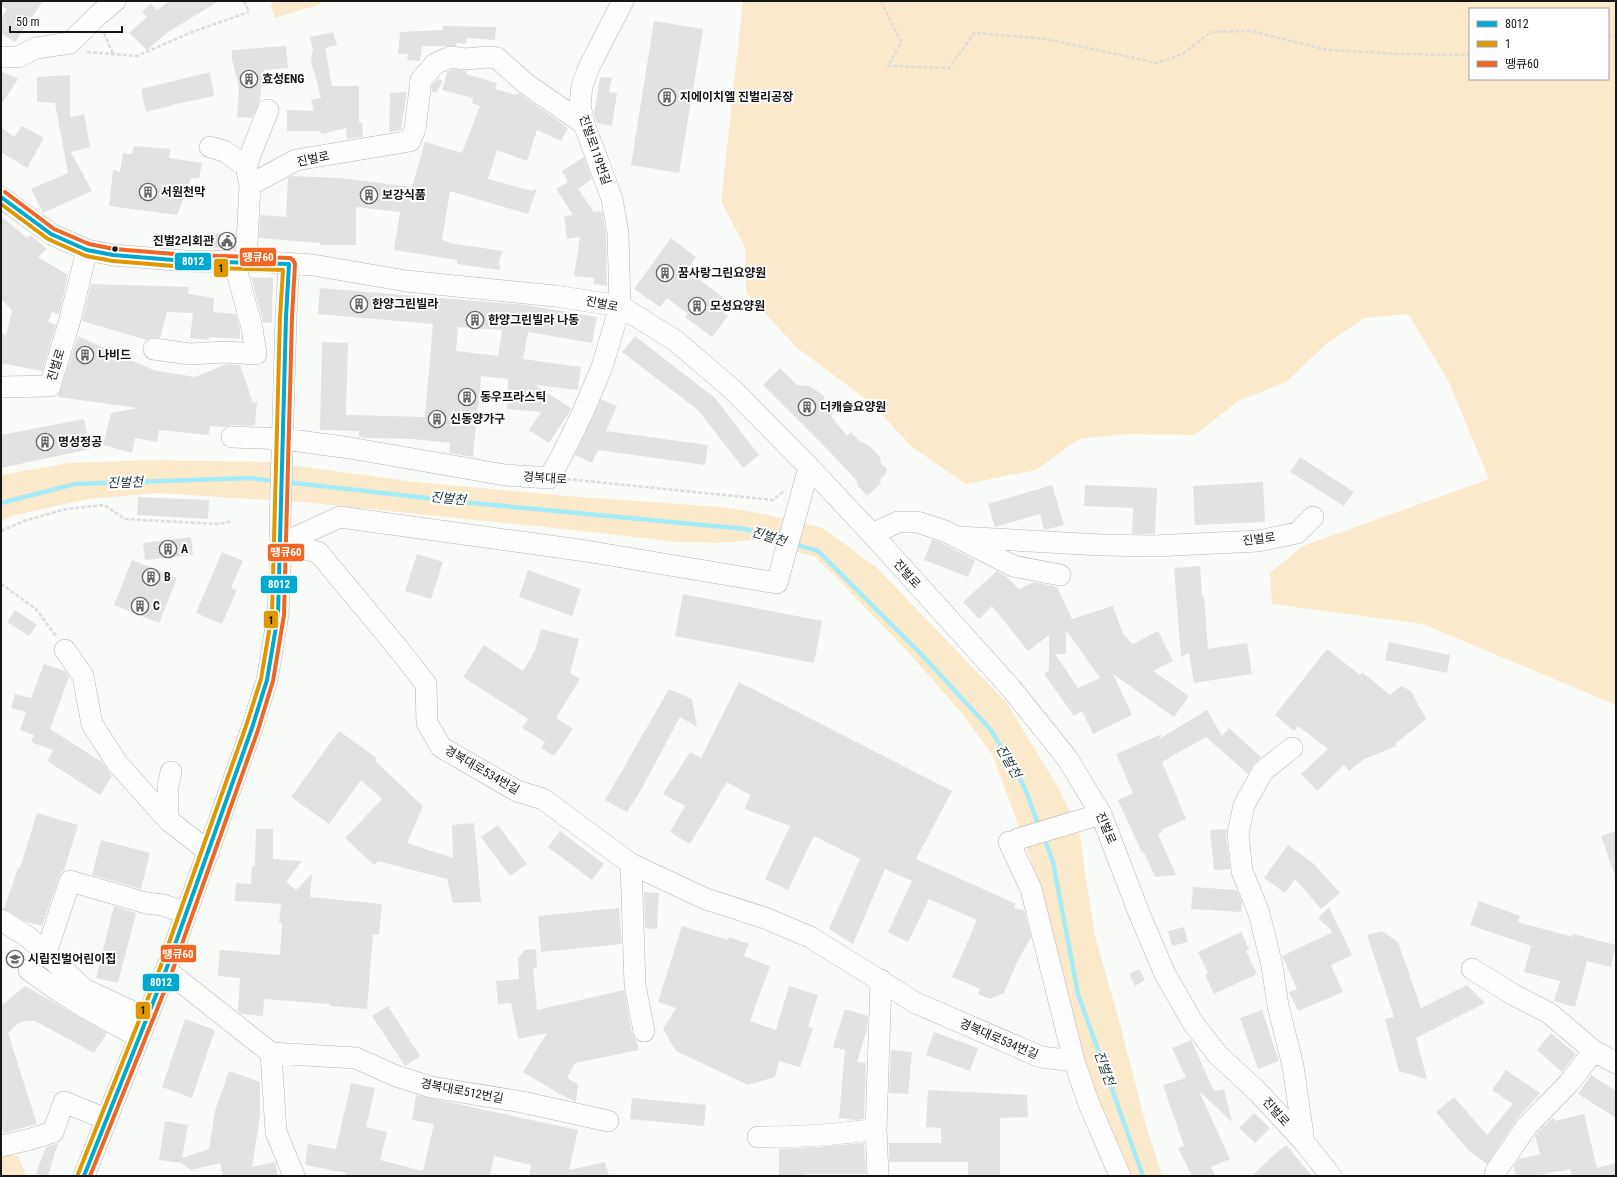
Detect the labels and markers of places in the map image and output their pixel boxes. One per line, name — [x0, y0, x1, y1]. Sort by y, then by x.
building icon: 효성ENG — [239, 69, 259, 89]
place label: 효성ENG — [262, 72, 304, 86]
building icon: 지에이치엘 진벌리공장 — [657, 87, 677, 107]
place label: 지에이치엘 진벌리공장 — [680, 90, 793, 104]
building icon: 서원천막 — [138, 182, 158, 202]
place label: 서원천막 — [161, 185, 205, 199]
building icon: 보강식품 — [359, 185, 379, 205]
place label: 보강식품 — [382, 188, 426, 202]
public building icon: 진벌2리회관 — [217, 231, 237, 251]
place label: 진벌2리회관 — [153, 234, 214, 248]
unlabelled marker — [110, 244, 120, 254]
building icon: 꿈사랑그린요양원 — [655, 263, 675, 283]
place label: 꿈사랑그린요양원 — [678, 266, 766, 280]
building icon: 한양그린빌라 — [349, 294, 369, 314]
building icon: 모성요양원 — [687, 296, 707, 316]
place label: 한양그린빌라 — [372, 297, 438, 311]
place label: 모성요양원 — [710, 299, 765, 313]
building icon: 한양그린빌라 나동 — [465, 310, 485, 330]
place label: 한양그린빌라 나동 — [488, 313, 579, 327]
building icon: 나비드 — [75, 345, 95, 365]
place label: 나비드 — [98, 348, 131, 362]
building icon: 동우프라스틱 — [457, 387, 477, 407]
place label: 동우프라스틱 — [480, 390, 546, 404]
building icon: 더캐슬요양원 — [797, 397, 817, 417]
place label: 더캐슬요양원 — [820, 400, 886, 414]
building icon: 신동양가구 — [427, 409, 447, 429]
place label: 신동양가구 — [450, 412, 505, 426]
building icon: 명성정공 — [35, 432, 55, 452]
place label: 명성정공 — [58, 435, 102, 449]
building icon: A — [158, 539, 178, 559]
place label: A — [181, 542, 189, 556]
building icon: B — [141, 567, 161, 587]
place label: B — [164, 570, 171, 584]
building icon: C — [130, 596, 150, 616]
place label: C — [153, 599, 160, 613]
school or university icon: 시립진벌어린이집 — [5, 949, 25, 969]
place label: 시립진벌어린이집 — [28, 952, 116, 966]

